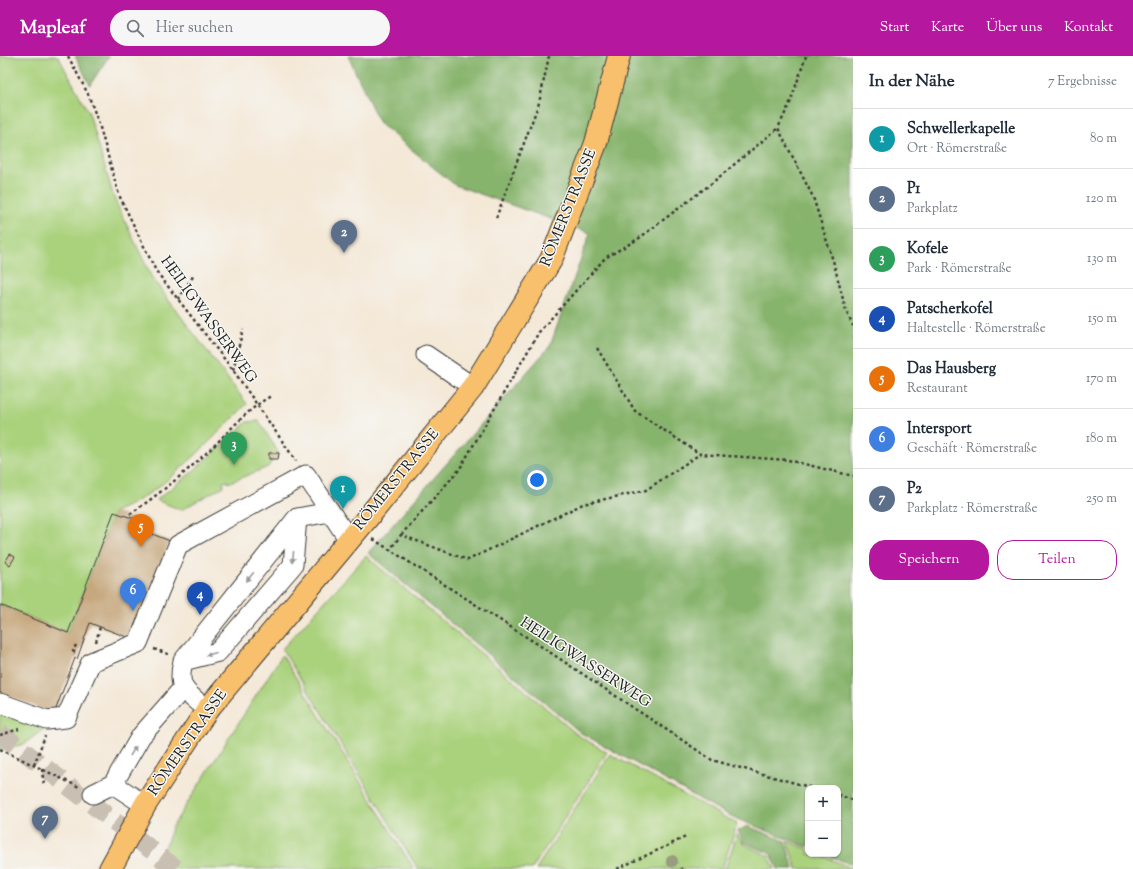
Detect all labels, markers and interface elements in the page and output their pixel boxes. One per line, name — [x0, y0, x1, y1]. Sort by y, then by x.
search box — [110, 10, 390, 46]
text: Mapleaf — [20, 15, 86, 42]
icon: search — [124, 17, 146, 39]
text: Hier suchen — [156, 18, 233, 39]
text: Start — [880, 18, 909, 38]
text: Karte — [931, 18, 964, 38]
text: Über uns — [986, 18, 1042, 38]
text: Kontakt — [1064, 18, 1113, 38]
text: In der Nähe — [869, 70, 955, 94]
text: 7 Ergebnisse — [1048, 73, 1117, 91]
text: Schwellerkapelle — [907, 119, 1015, 140]
text: 1 — [880, 130, 884, 148]
text: 80 m — [1090, 130, 1117, 148]
text: Ort · Römerstraße — [907, 140, 1007, 158]
street label: RÖMERSTRASSE — [535, 146, 602, 270]
text: P1 — [907, 179, 920, 200]
text: 2 — [879, 190, 885, 208]
text: 120 m — [1086, 190, 1117, 208]
text: Parkplatz — [907, 200, 958, 218]
pin: 2 — [331, 220, 357, 253]
text: Kofele — [907, 239, 948, 260]
text: 3 — [879, 250, 885, 268]
text: 130 m — [1087, 250, 1117, 268]
street label: HEILIGWASSERWEG — [155, 252, 261, 388]
text: Park · Römerstraße — [907, 260, 1012, 278]
text: Patscherkofel — [907, 299, 993, 320]
text: 4 — [879, 310, 885, 328]
text: 150 m — [1088, 310, 1117, 328]
text: Haltestelle · Römerstraße — [907, 320, 1046, 338]
text: Das Hausberg — [907, 359, 996, 380]
text: 5 — [880, 370, 884, 388]
text: 170 m — [1086, 370, 1117, 388]
text: Restaurant — [907, 380, 968, 398]
text: Intersport — [907, 419, 972, 440]
street label: RÖMERSTRASSE — [349, 424, 445, 535]
text: 6 — [879, 430, 885, 448]
text: 180 m — [1086, 430, 1117, 448]
pin: 3 — [221, 432, 247, 465]
text: Geschäft · Römerstraße — [907, 440, 1037, 458]
your location — [527, 470, 547, 490]
pin: 1 — [330, 476, 356, 509]
text: P2 — [907, 479, 922, 500]
text: 7 — [879, 490, 885, 508]
text: 250 m — [1086, 490, 1117, 508]
text: Parkplatz · Römerstraße — [907, 500, 1038, 518]
pin: 5 — [128, 514, 154, 547]
button: Speichern — [869, 540, 989, 580]
button: Teilen — [997, 540, 1117, 580]
one-way arrow — [290, 551, 297, 563]
one-way arrow — [245, 572, 254, 583]
pin: 6 — [120, 578, 146, 611]
pin: 4 — [187, 582, 213, 615]
street label: HEILIGWASSERWEG — [515, 613, 655, 713]
one-way arrow — [205, 651, 217, 657]
street label: RÖMERSTRASSE — [143, 685, 233, 800]
one-way arrow — [129, 745, 136, 757]
map controls — [805, 785, 841, 857]
button: + — [805, 785, 841, 821]
pin: 7 — [32, 806, 58, 839]
button: − — [805, 821, 841, 857]

